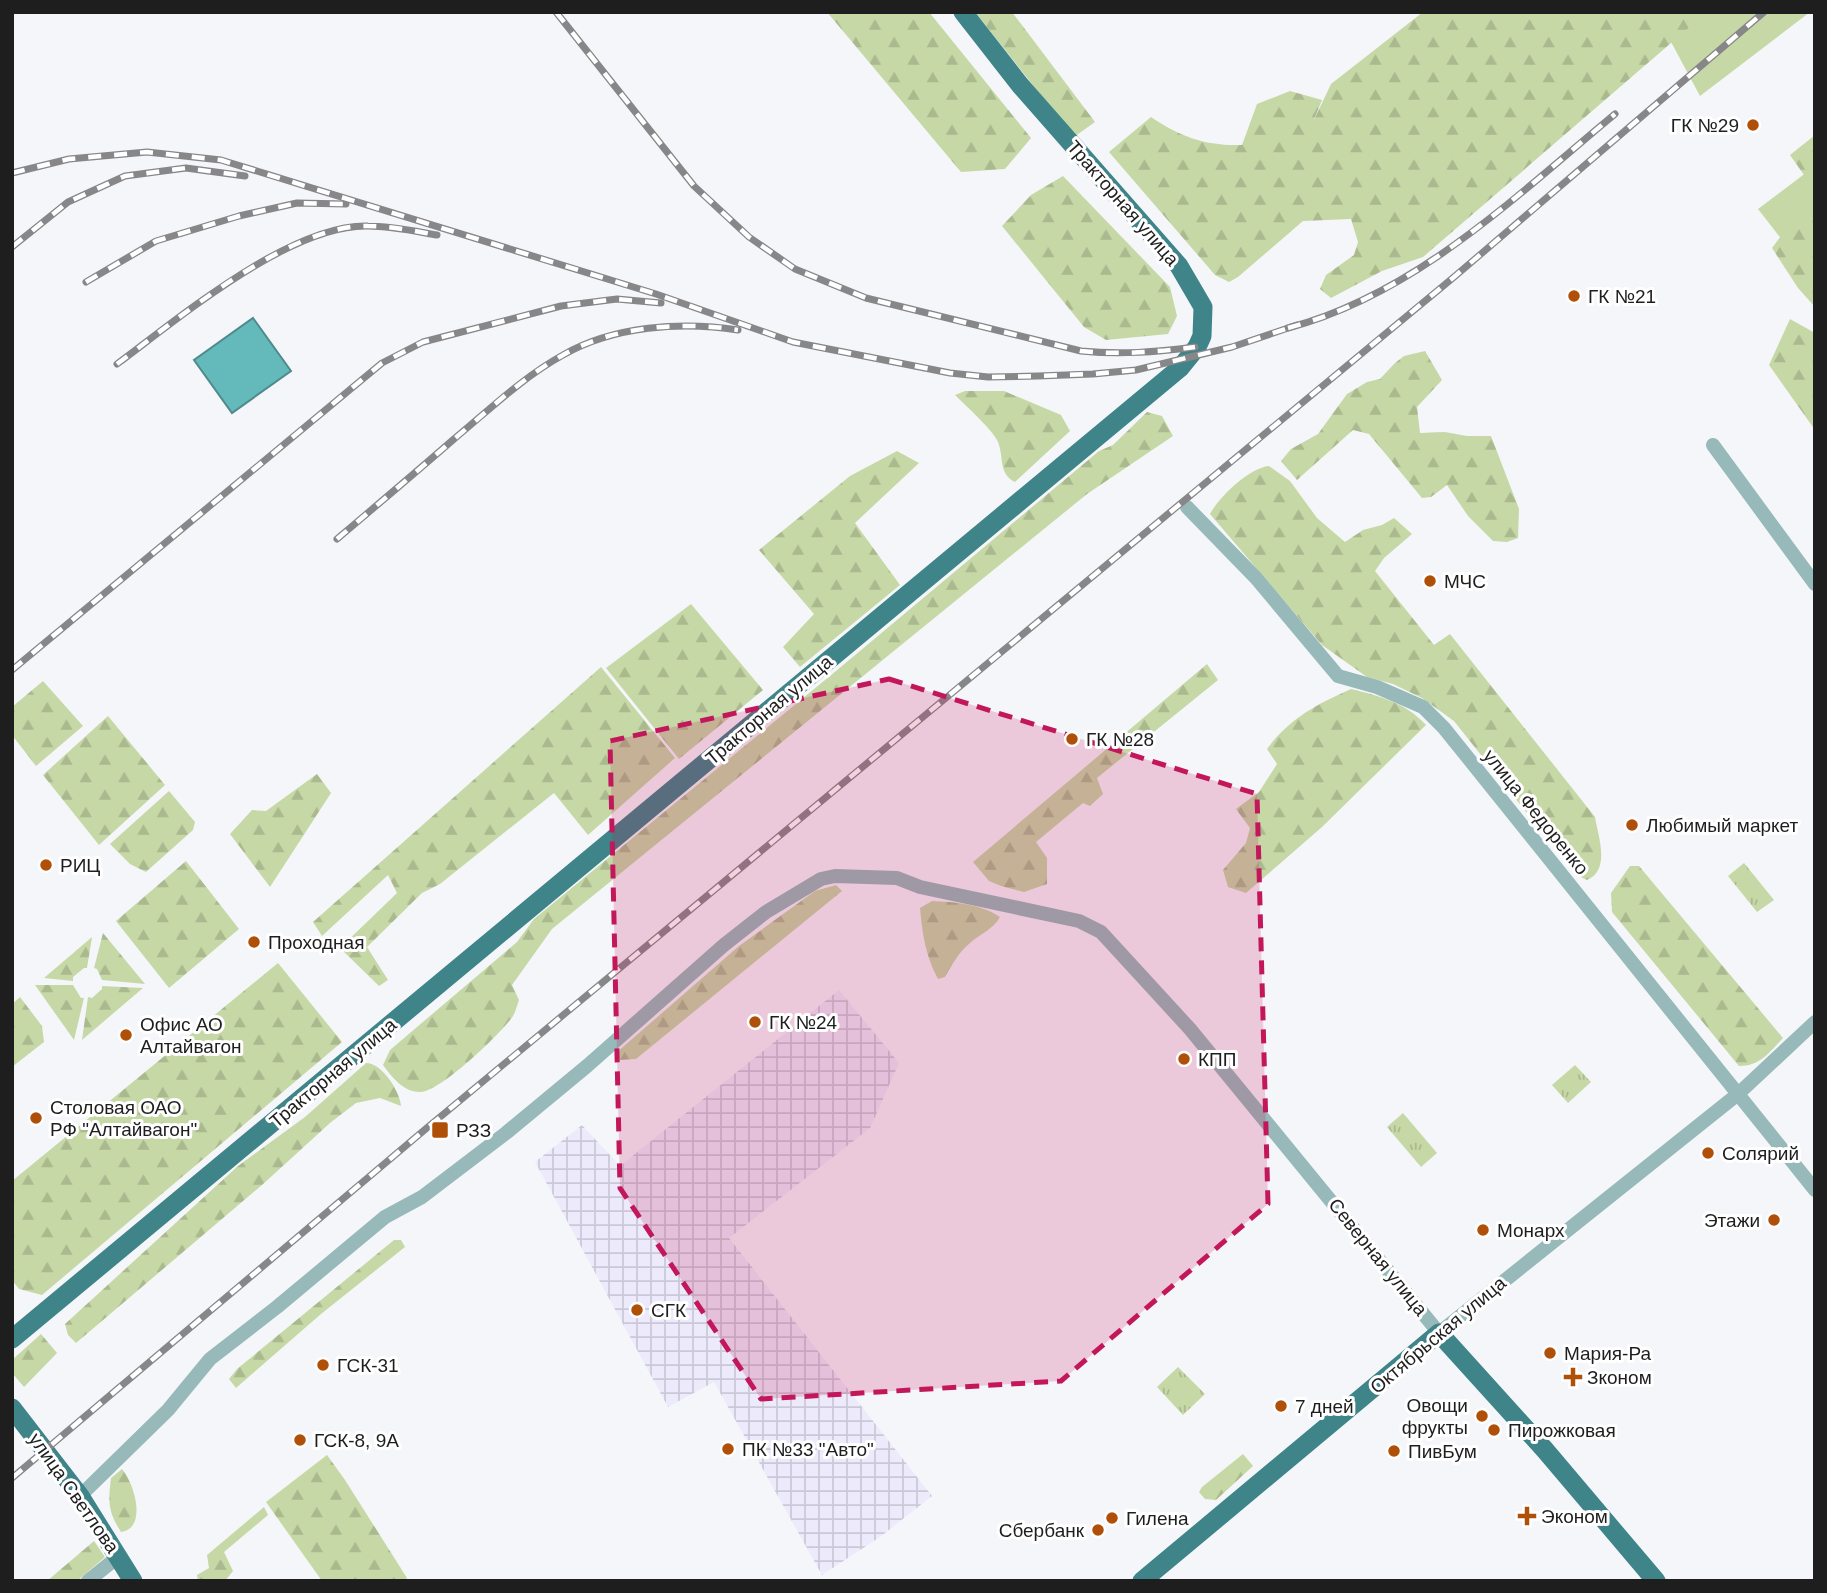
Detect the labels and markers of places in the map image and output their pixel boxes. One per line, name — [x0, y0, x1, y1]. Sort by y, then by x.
place label: ГК №29 — [1671, 115, 1739, 136]
marker: ГК №29 — [1745, 117, 1761, 133]
place label: ГК №21 — [1588, 286, 1656, 307]
marker: ГК №21 — [1566, 288, 1582, 304]
place label: МЧС — [1444, 571, 1486, 592]
marker: МЧС — [1422, 573, 1438, 589]
place label: ГК №28 — [1086, 729, 1154, 750]
marker: ГК №28 — [1064, 731, 1080, 747]
place label: Любимый маркет — [1646, 815, 1798, 836]
marker: Любимый маркет — [1624, 817, 1640, 833]
place label: РИЦ — [60, 855, 100, 876]
marker: РИЦ — [38, 857, 54, 873]
place label: Проходная — [268, 932, 364, 953]
marker: Проходная — [246, 934, 262, 950]
place label: ГК №24 — [769, 1012, 838, 1033]
place label: Офис АО Алтайвагон — [140, 1014, 241, 1057]
marker: ГК №24 — [747, 1014, 763, 1030]
marker: Офис АО Алтайвагон — [118, 1027, 134, 1043]
place label: КПП — [1198, 1049, 1236, 1070]
marker: КПП — [1176, 1051, 1192, 1067]
place label: Столовая ОАО РФ "Алтайвагон" — [50, 1097, 197, 1140]
marker: Столовая ОАО РФ "Алтайвагон" — [28, 1110, 44, 1126]
marker: РЗЗ — [430, 1120, 450, 1140]
place label: РЗЗ — [456, 1120, 491, 1141]
place label: Солярий — [1722, 1143, 1799, 1164]
marker: Солярий — [1700, 1145, 1716, 1161]
place label: Этажи — [1704, 1210, 1760, 1231]
marker: Этажи — [1766, 1212, 1782, 1228]
place label: Монарх — [1497, 1220, 1565, 1241]
marker: Монарх — [1475, 1222, 1491, 1238]
place label: СГК — [651, 1300, 686, 1321]
marker: СГК — [629, 1302, 645, 1318]
place label: Мария-Ра — [1564, 1343, 1651, 1364]
marker: Мария-Ра — [1542, 1345, 1558, 1361]
place label: ГСК-31 — [337, 1355, 399, 1376]
marker: ГСК-31 — [315, 1357, 331, 1373]
place label: Зконом — [1587, 1367, 1652, 1388]
marker: Зконом — [1565, 1369, 1581, 1385]
place label: Овощи фрукты — [1402, 1395, 1468, 1438]
place label: 7 дней — [1295, 1396, 1354, 1417]
marker: 7 дней — [1273, 1398, 1289, 1414]
marker: Овощи фрукты — [1474, 1408, 1490, 1424]
place label: Пирожковая — [1508, 1420, 1616, 1441]
marker: Пирожковая — [1486, 1422, 1502, 1438]
place label: ГСК-8, 9А — [314, 1430, 399, 1451]
marker: ГСК-8, 9А — [292, 1432, 308, 1448]
place label: ПК №33 "Авто" — [742, 1439, 874, 1460]
marker: ПК №33 "Авто" — [720, 1441, 736, 1457]
place label: ПивБум — [1408, 1441, 1477, 1462]
marker: ПивБум — [1386, 1443, 1402, 1459]
place label: Эконом — [1541, 1506, 1608, 1527]
place label: Гилена — [1126, 1508, 1189, 1529]
marker: Эконом — [1519, 1508, 1535, 1524]
marker: Гилена — [1104, 1510, 1120, 1526]
place label: Сбербанк — [999, 1520, 1085, 1541]
marker: Сбербанк — [1090, 1522, 1106, 1538]

